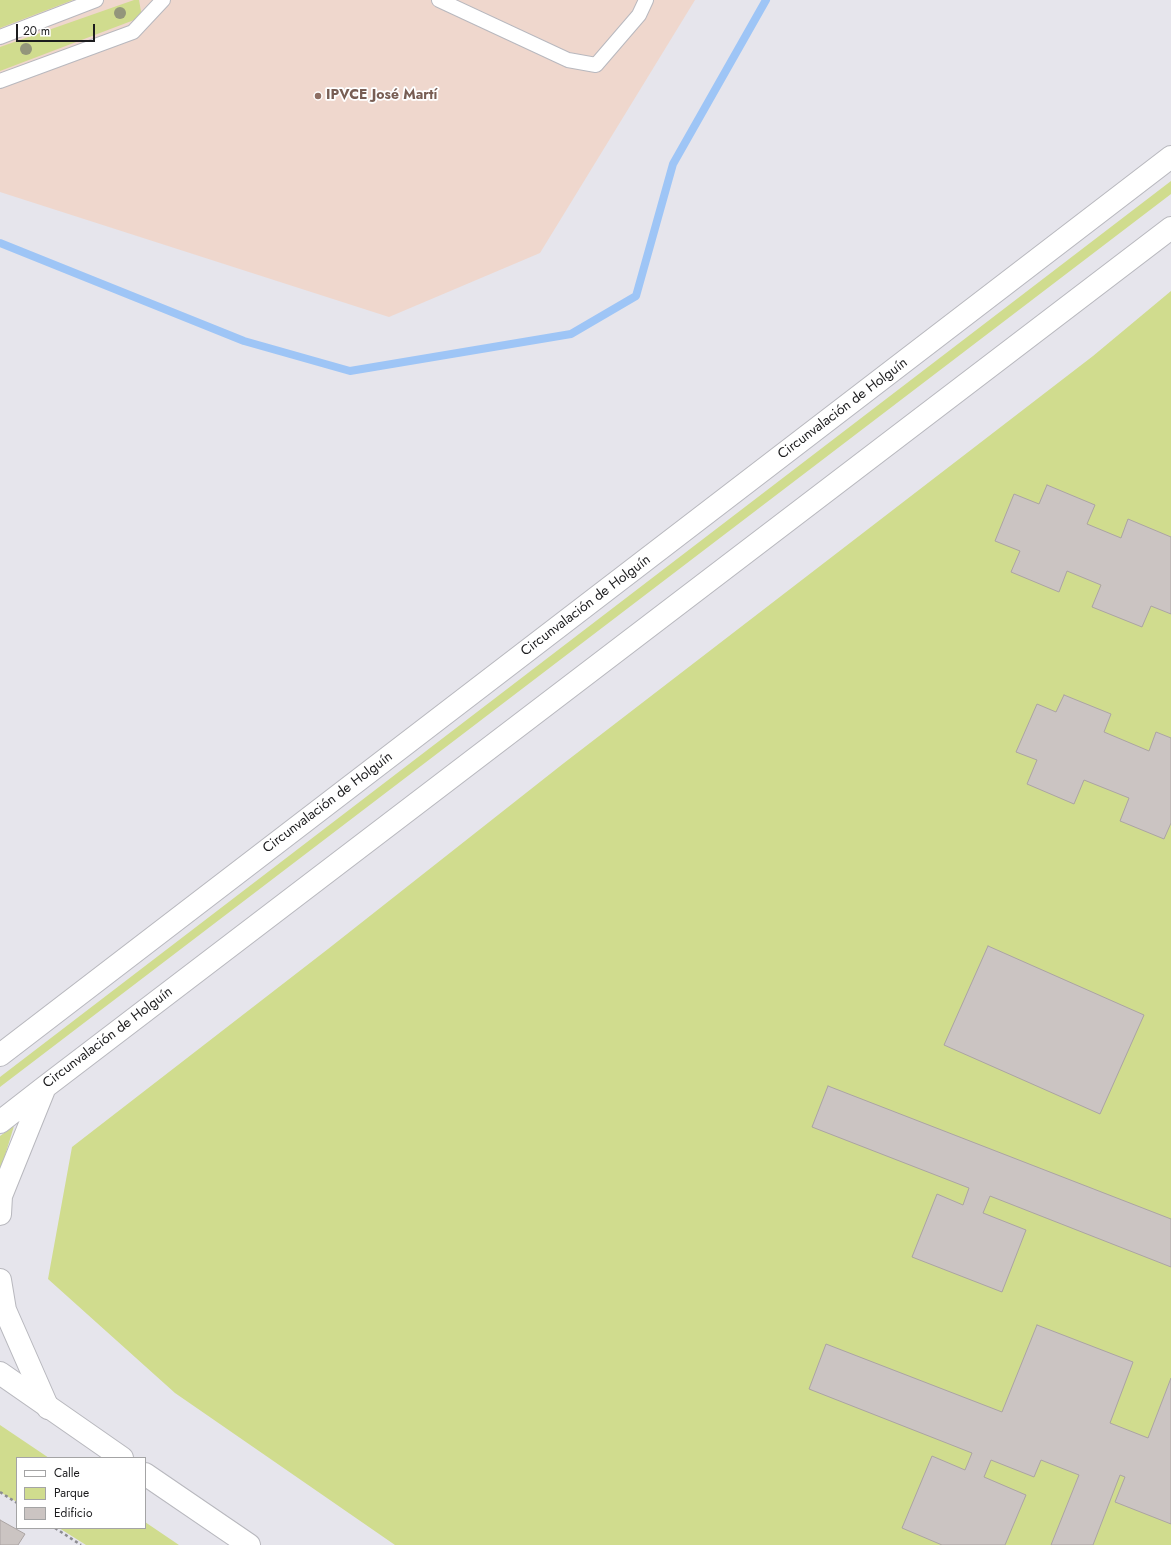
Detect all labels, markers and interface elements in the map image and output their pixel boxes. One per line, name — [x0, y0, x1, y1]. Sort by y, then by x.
scale bar — [18, 16, 97, 42]
text: 20 m — [23, 22, 50, 40]
place label: IPVCE José Martí — [326, 88, 437, 104]
marker: IPVCE José Martí — [313, 91, 323, 101]
street label: Circunvalación de Holguín — [775, 355, 911, 463]
street label: Circunvalación de Holguín — [518, 552, 654, 660]
street label: Circunvalación de Holguín — [260, 749, 396, 857]
street label: Circunvalación de Holguín — [40, 984, 176, 1092]
legend — [16, 1457, 146, 1529]
text: Calle — [54, 1464, 80, 1482]
text: Parque — [54, 1484, 89, 1502]
text: Edificio — [54, 1504, 93, 1522]

